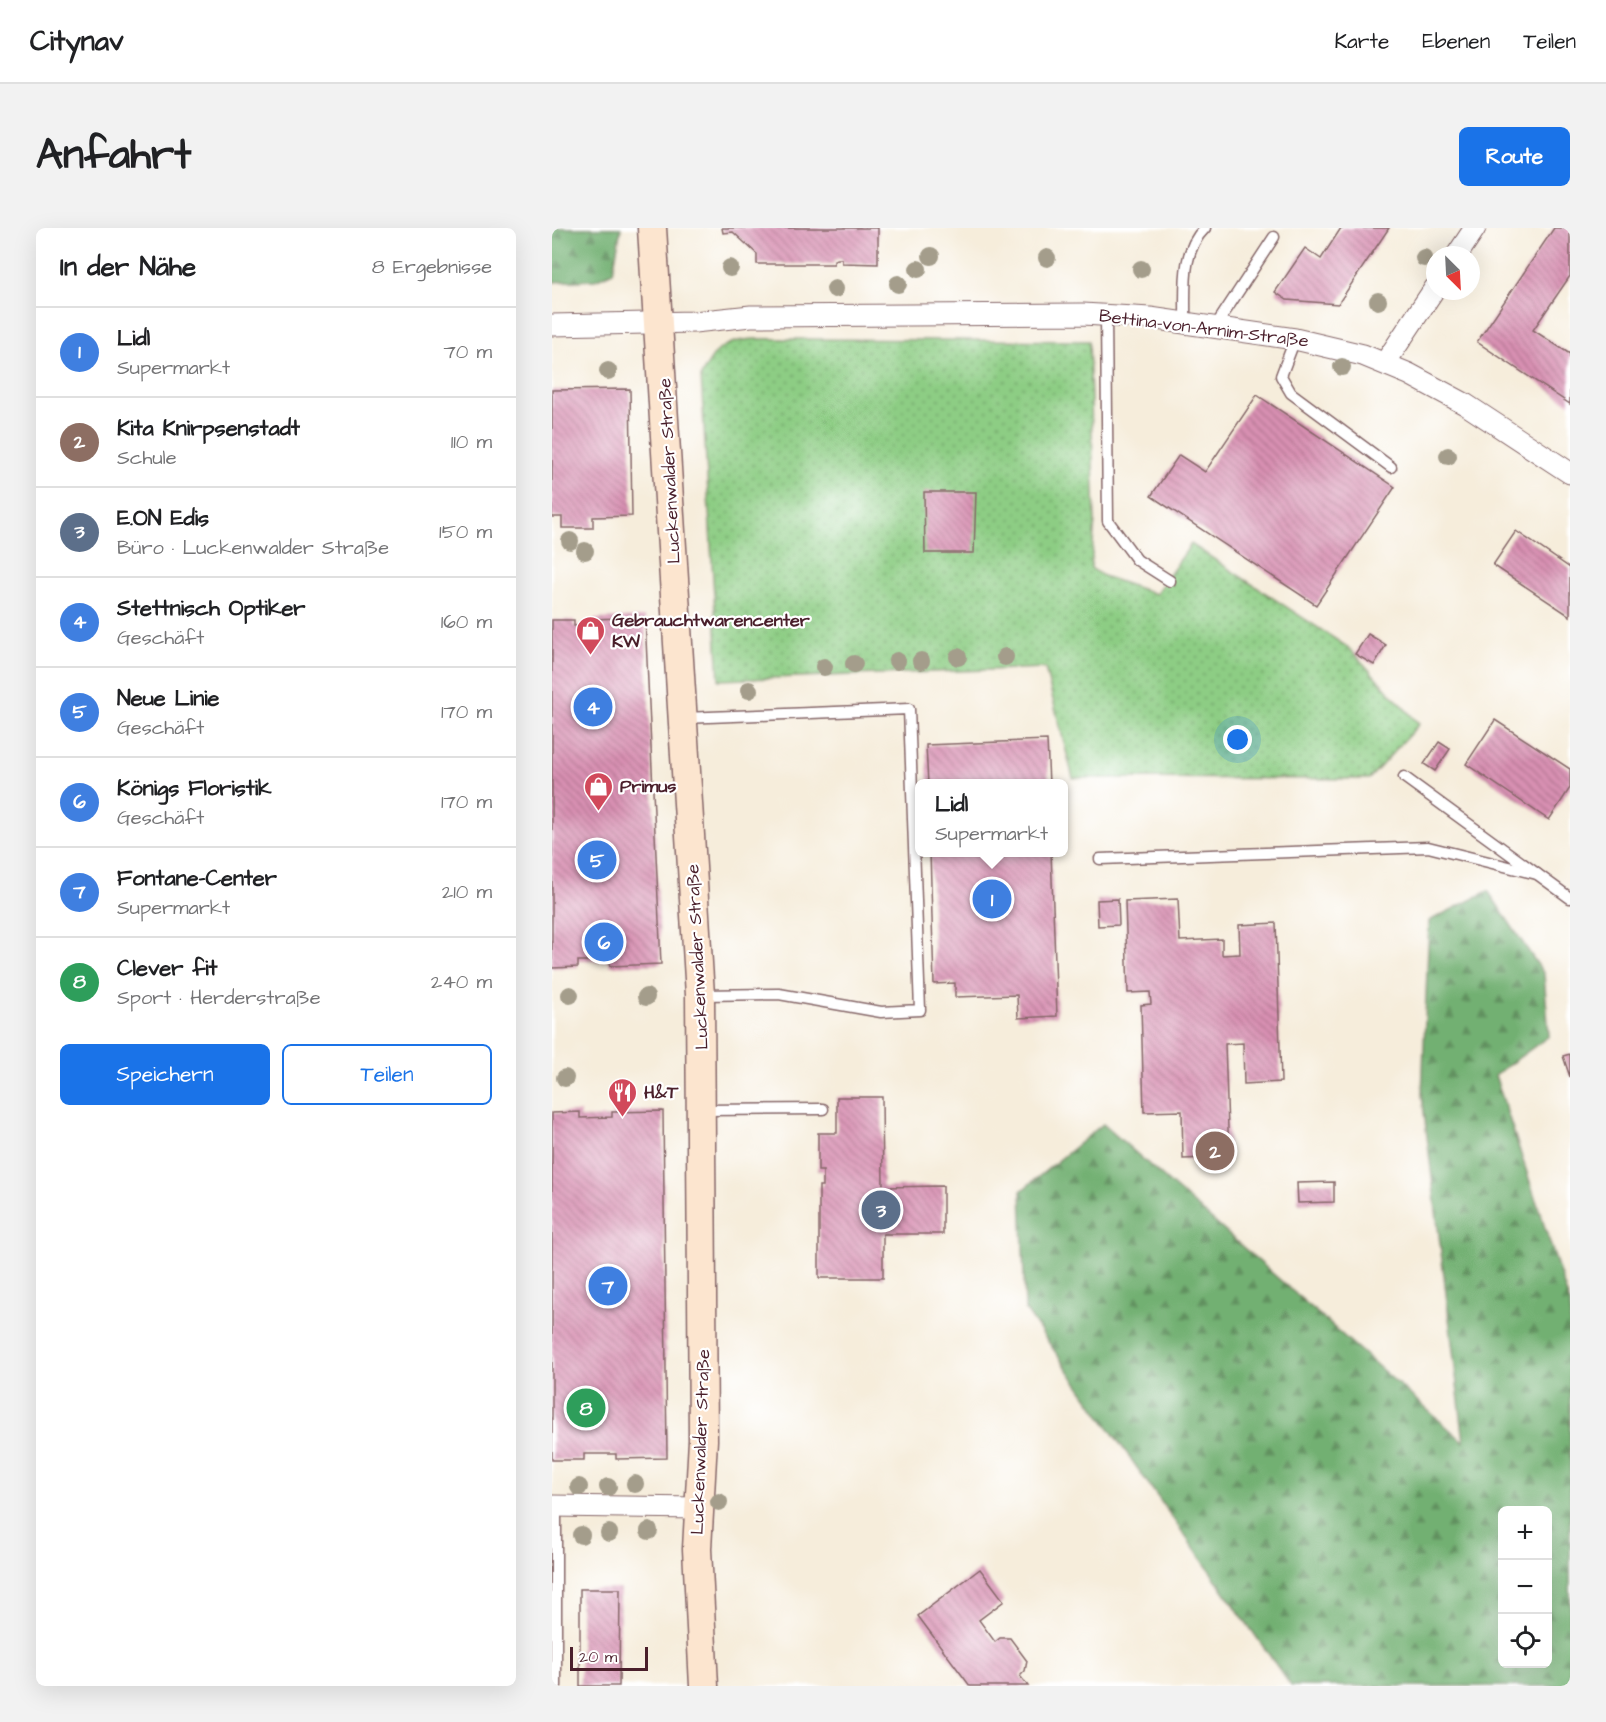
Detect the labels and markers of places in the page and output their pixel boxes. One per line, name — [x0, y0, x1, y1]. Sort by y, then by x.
place label: Gebrauchtwarencenter KW — [612, 608, 810, 654]
shop icon: Gebrauchtwarencenter KW — [575, 614, 607, 656]
pin: 4 — [574, 684, 612, 730]
shop icon: Primus — [583, 770, 615, 812]
place label: Primus — [620, 774, 676, 799]
pin: 5 — [578, 838, 616, 882]
pin: 1 — [972, 876, 1012, 922]
pin: 6 — [584, 920, 624, 964]
restaurant icon: H&T — [607, 1076, 639, 1118]
place label: H&T — [644, 1080, 679, 1105]
pin: 2 — [1196, 1128, 1234, 1174]
pin: 3 — [862, 1188, 900, 1232]
pin: 7 — [588, 1264, 628, 1308]
pin: 8 — [567, 1386, 606, 1430]

